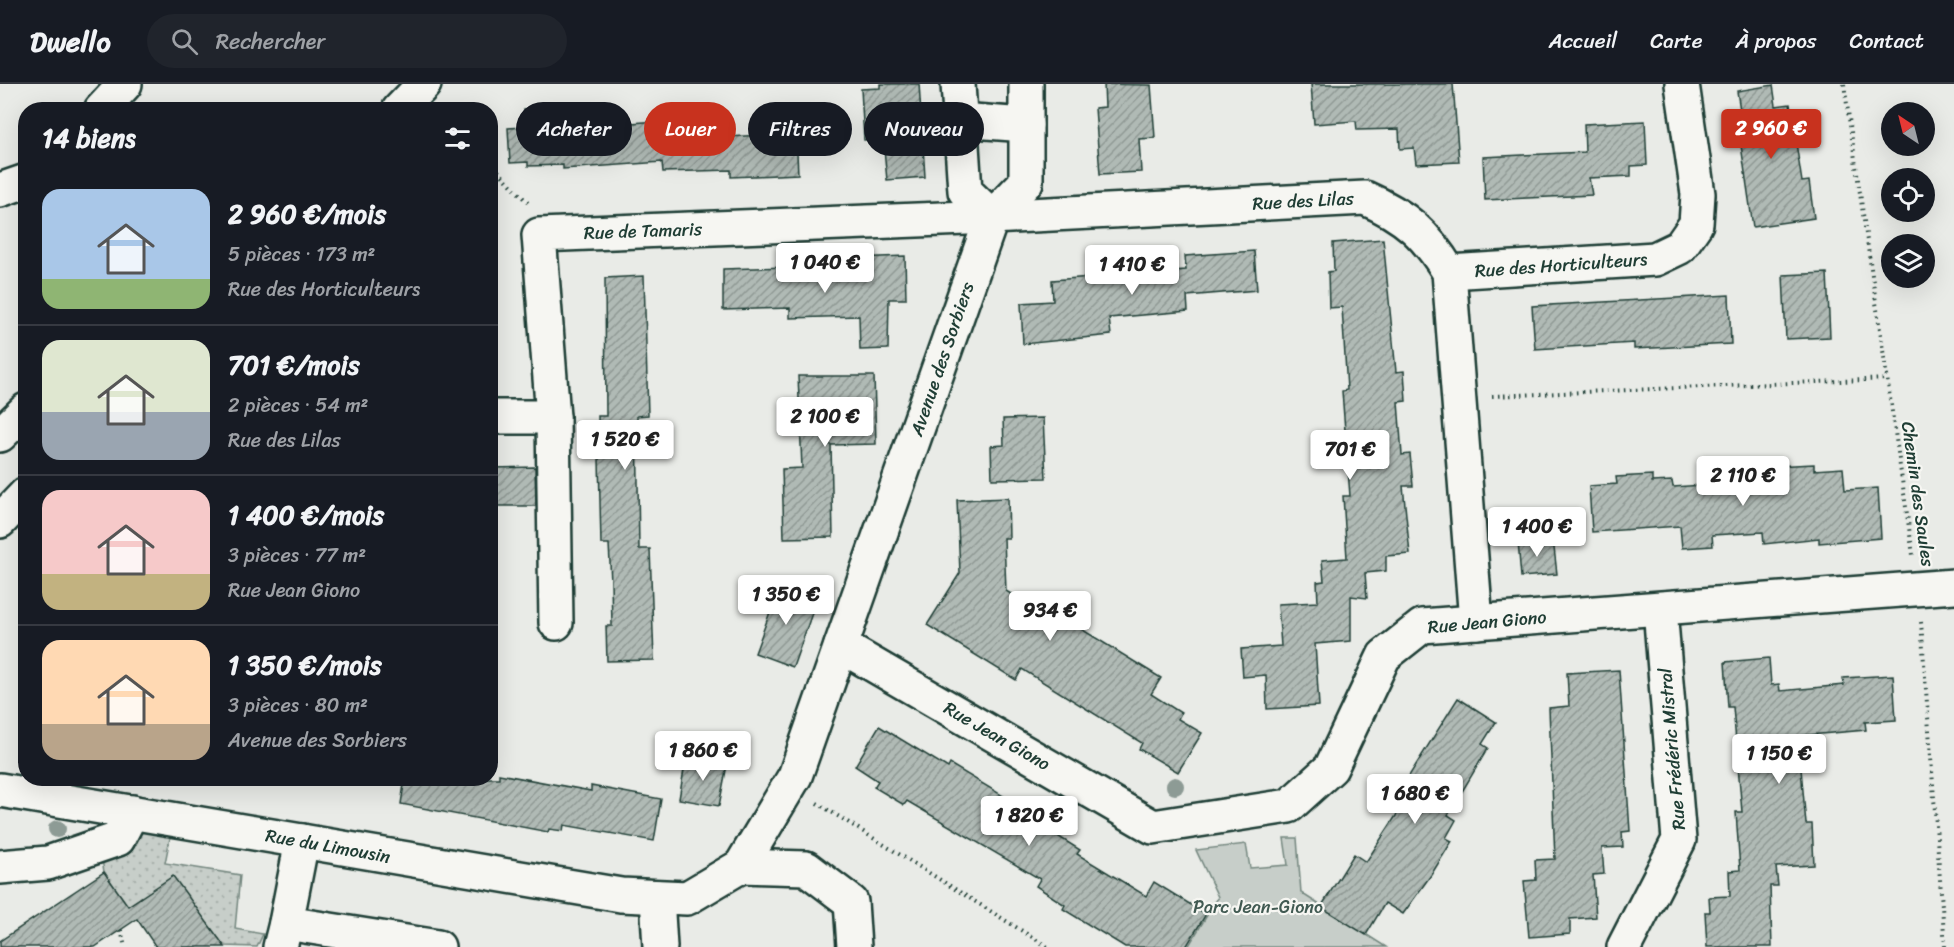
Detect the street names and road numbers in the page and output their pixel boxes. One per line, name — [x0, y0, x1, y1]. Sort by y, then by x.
street label: Rue des Lilas — [1252, 182, 1355, 220]
street label: Rue de Tamaris — [583, 213, 703, 249]
street label: Rue des Horticulteurs — [1474, 243, 1649, 287]
street label: Avenue des Sorbiers — [900, 277, 984, 441]
street label: Chemin des Saules — [1892, 419, 1944, 569]
street label: Rue Jean Giono — [1426, 601, 1548, 643]
street label: Rue Frédéric Mistral — [1649, 666, 1695, 831]
street label: Rue Jean Giono — [937, 692, 1057, 780]
street label: Rue du Limousin — [263, 819, 393, 873]

